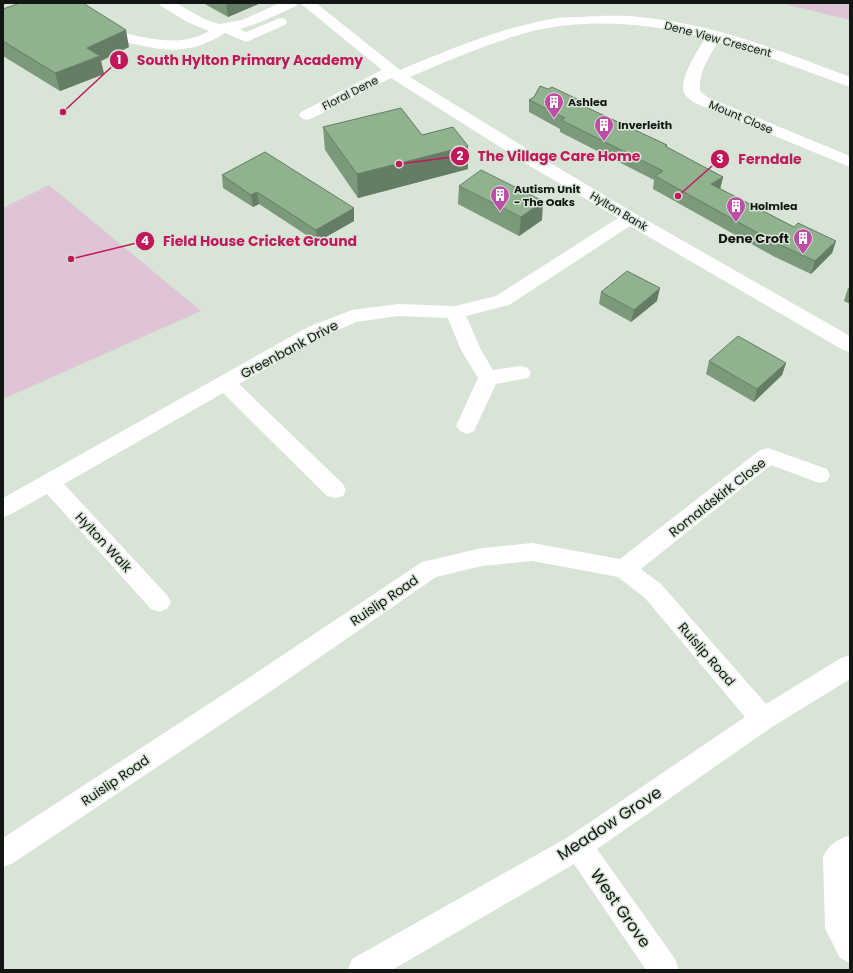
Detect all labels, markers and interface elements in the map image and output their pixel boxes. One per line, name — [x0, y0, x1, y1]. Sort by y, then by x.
street label: Dene View Crescent — [663, 17, 773, 61]
callout: South Hylton Primary Academy — [109, 47, 372, 73]
text: South Hylton Primary Academy — [137, 50, 363, 70]
text: 1 — [117, 51, 121, 68]
street label: Floral Dene — [319, 72, 381, 114]
building icon: Ashlea — [543, 91, 565, 119]
place label: Ashlea — [568, 94, 607, 110]
street label: Mount Close — [706, 96, 776, 138]
building icon: Inverleith — [593, 114, 615, 142]
place label: Inverleith — [618, 117, 672, 133]
callout: The Village Care Home — [450, 143, 649, 169]
text: The Village Care Home — [478, 146, 641, 166]
callout: Ferndale — [710, 146, 809, 172]
text: 2 — [457, 147, 464, 164]
text: Ferndale — [738, 149, 802, 169]
text: 3 — [716, 150, 724, 167]
place label: Autism Unit - The Oaks — [514, 181, 581, 210]
building icon: Autism Unit - The Oaks — [489, 184, 511, 212]
street label: Hylton Bank — [587, 188, 651, 235]
building icon: Holmlea — [725, 195, 747, 223]
place label: Holmlea — [750, 198, 797, 214]
building icon: Dene Croft — [792, 227, 814, 255]
callout: Field House Cricket Ground — [135, 228, 365, 254]
place label: Dene Croft — [718, 229, 789, 248]
text: Field House Cricket Ground — [163, 231, 357, 251]
text: 4 — [141, 232, 149, 249]
street label: Greenbank Drive — [237, 316, 341, 383]
street label: Romaldskirk Close — [665, 453, 770, 541]
street label: Hylton Walk — [71, 508, 137, 577]
street label: Ruislip Road — [346, 571, 422, 630]
street label: Ruislip Road — [674, 618, 740, 690]
street label: Ruislip Road — [77, 751, 153, 810]
street label: Meadow Grove — [552, 781, 666, 866]
street label: West Grove — [585, 864, 656, 952]

